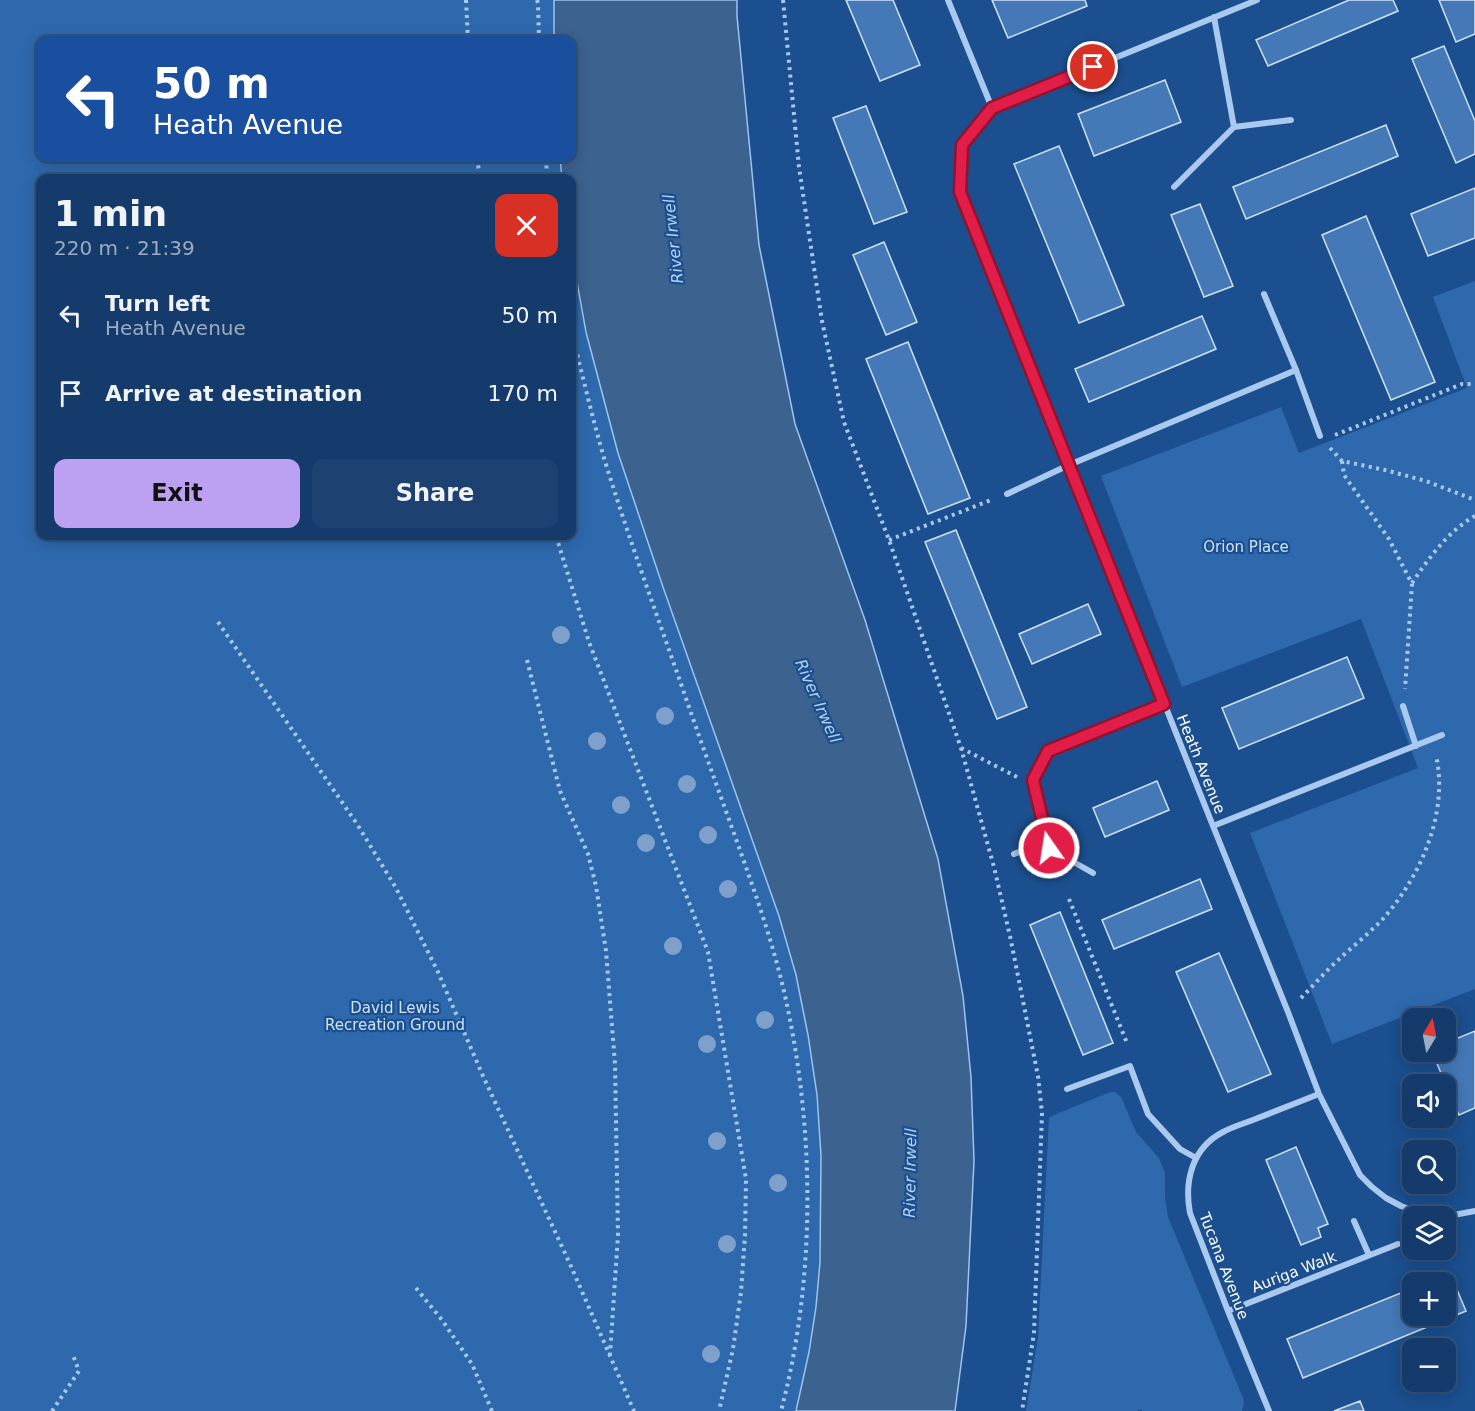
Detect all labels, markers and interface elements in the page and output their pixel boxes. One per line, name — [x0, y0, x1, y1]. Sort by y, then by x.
pin — [1067, 41, 1118, 92]
icon: arrive — [1076, 50, 1109, 83]
text: 50 m — [153, 59, 270, 108]
icon: left — [54, 60, 132, 138]
text: Heath Avenue — [153, 109, 343, 140]
text: 1 min — [54, 193, 167, 234]
water label: River Irwell — [659, 193, 687, 285]
button: close — [495, 194, 558, 257]
text: 220 m · 21:39 — [54, 236, 195, 260]
text: Turn left — [105, 291, 210, 316]
icon: left — [54, 299, 87, 332]
text: 50 m — [502, 303, 558, 328]
text: Heath Avenue — [105, 316, 246, 340]
icon: arrive — [54, 377, 87, 410]
text: Arrive at destination — [105, 381, 362, 406]
text: 170 m — [488, 381, 558, 406]
button: Exit — [54, 459, 300, 528]
button: Share — [312, 459, 558, 528]
park label: Orion Place — [1203, 538, 1289, 556]
water label: River Irwell — [791, 656, 845, 746]
street label: Heath Avenue — [1173, 712, 1229, 816]
position arrow — [1017, 816, 1081, 880]
park label: David Lewis Recreation Ground — [325, 999, 465, 1034]
north arrow — [1402, 1008, 1456, 1062]
map controls — [1402, 1008, 1456, 1392]
button: sound — [1402, 1074, 1456, 1128]
water label: River Irwell — [900, 1127, 920, 1218]
button: search — [1402, 1140, 1456, 1194]
button: layers — [1402, 1206, 1456, 1260]
street label: Tucana Avenue — [1195, 1209, 1253, 1322]
street label: Auriga Walk — [1249, 1247, 1339, 1296]
button: + — [1402, 1272, 1456, 1326]
button: − — [1402, 1338, 1456, 1392]

